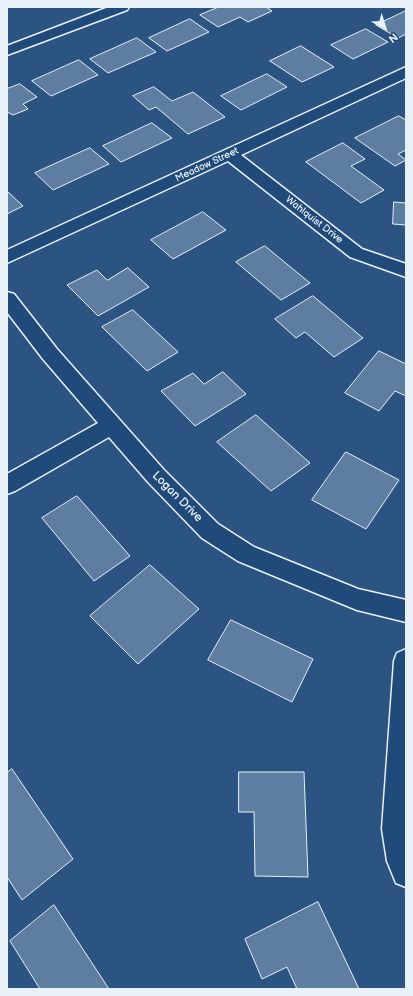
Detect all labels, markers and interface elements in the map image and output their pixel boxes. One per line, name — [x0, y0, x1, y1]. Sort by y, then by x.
north arrow — [365, 8, 405, 48]
text: N — [386, 30, 400, 45]
street label: Meadow Street — [173, 145, 241, 185]
street label: Wahlquist Drive — [283, 194, 345, 246]
street label: Logan Drive — [149, 469, 205, 525]

